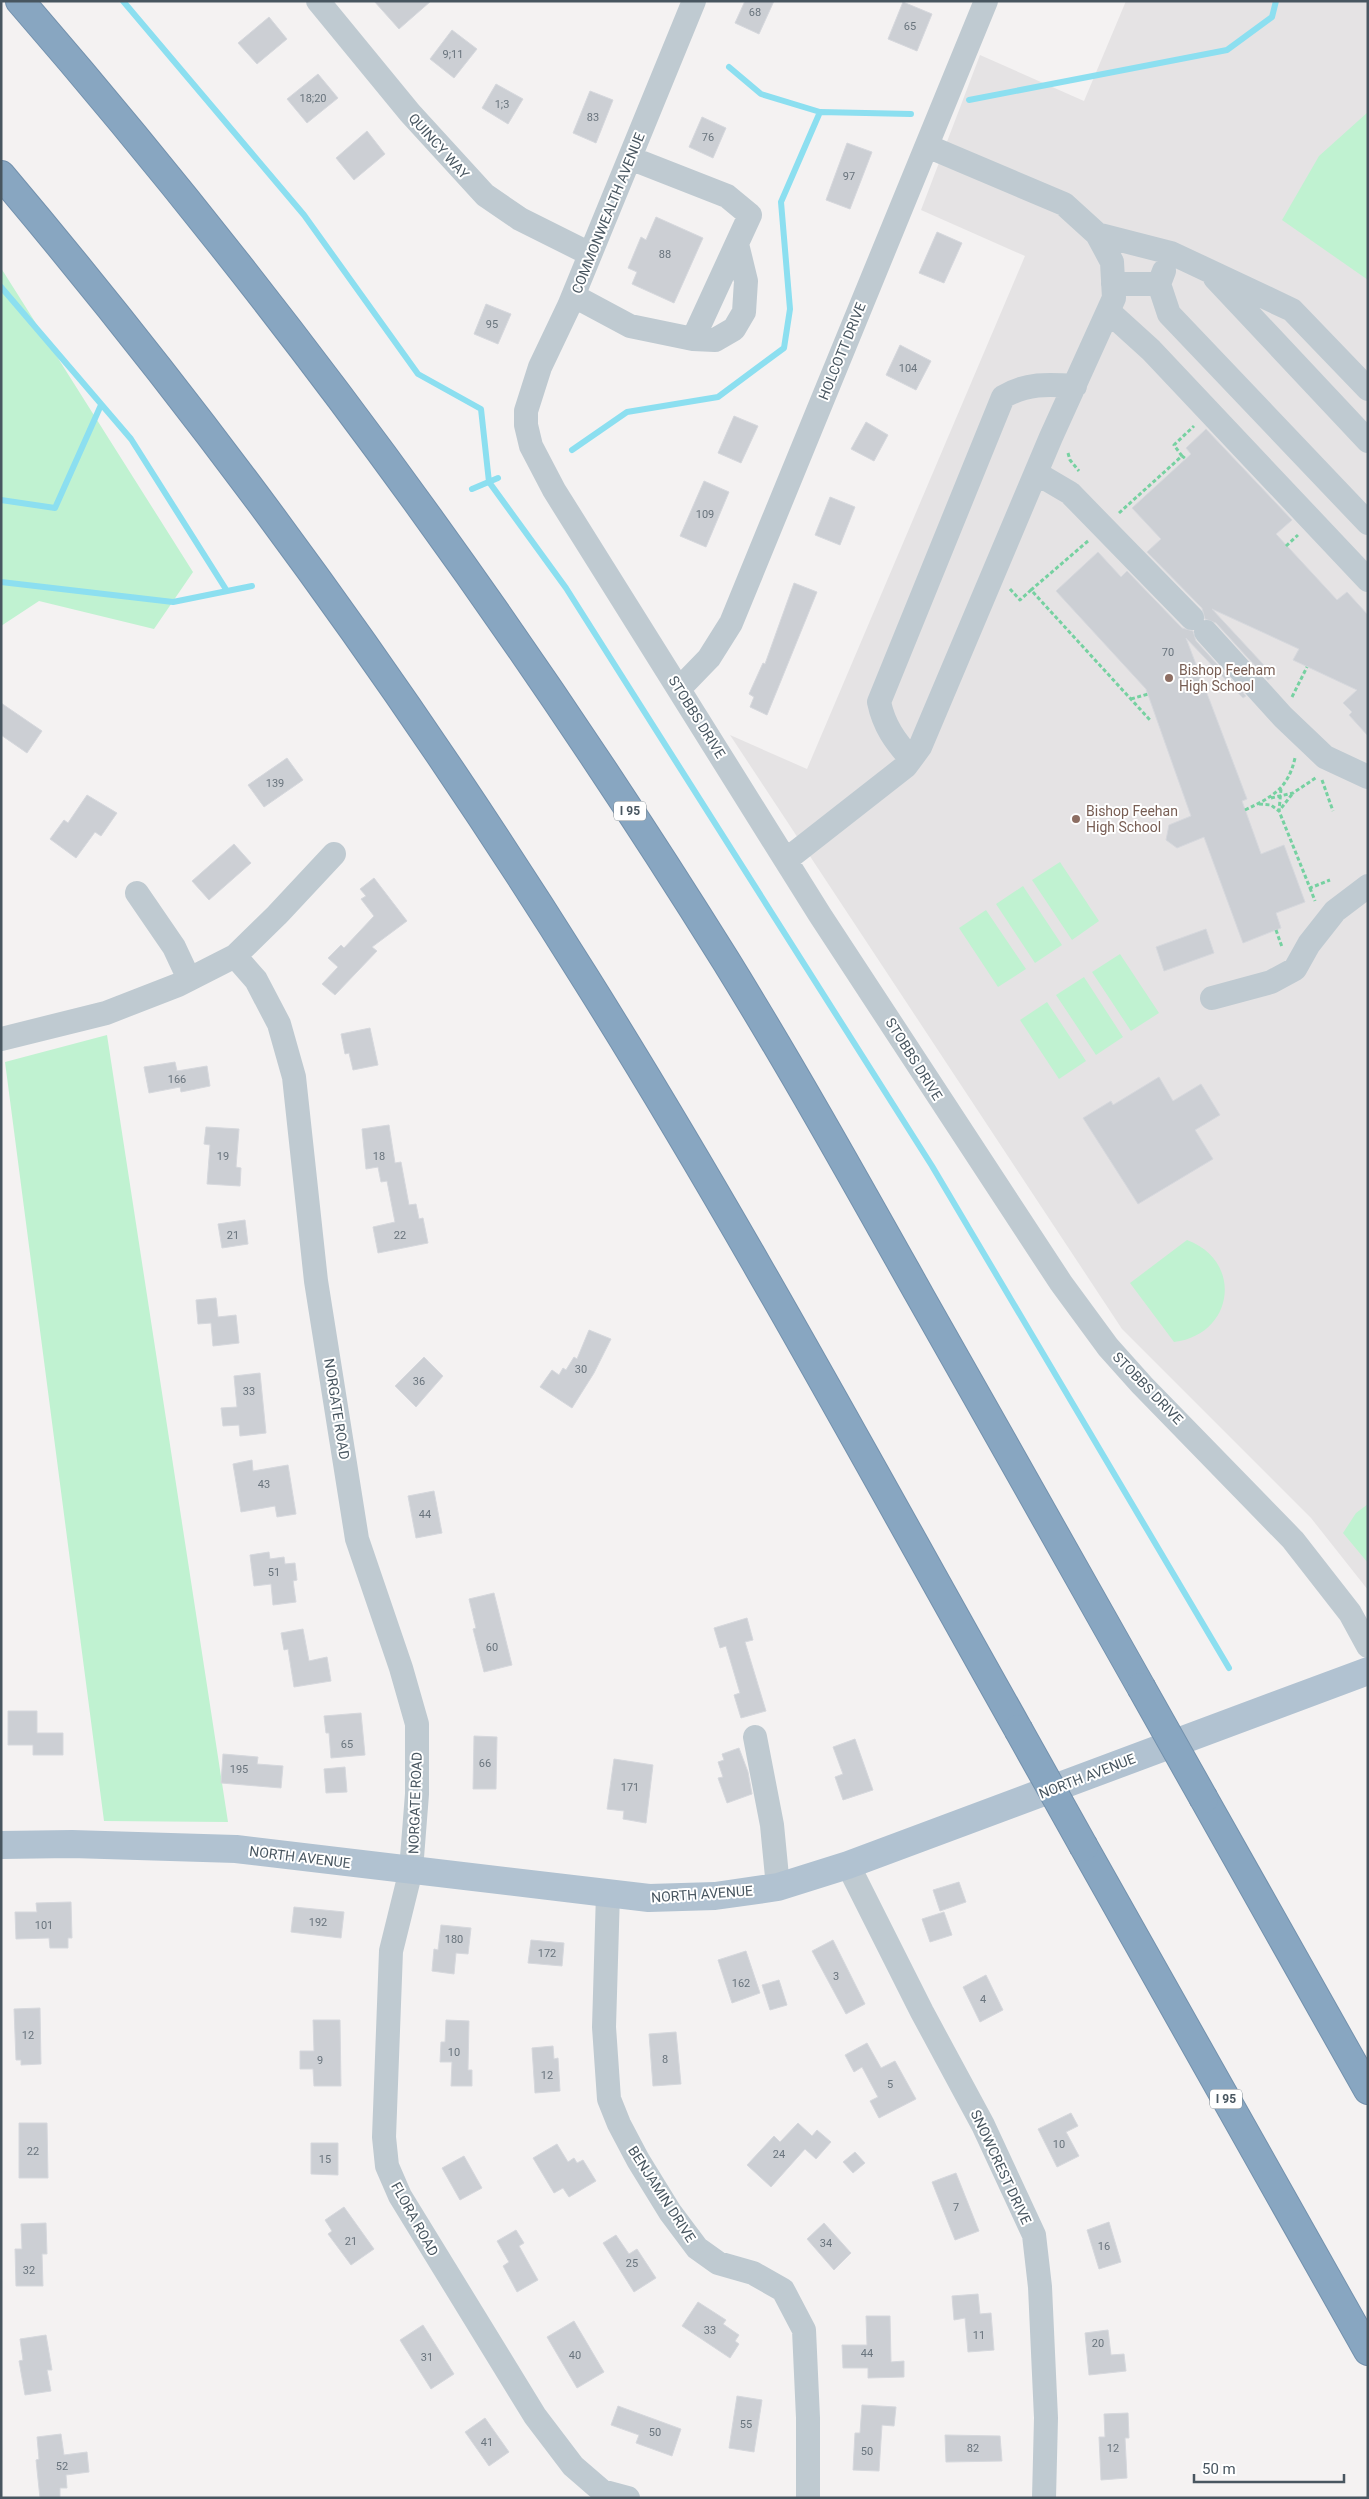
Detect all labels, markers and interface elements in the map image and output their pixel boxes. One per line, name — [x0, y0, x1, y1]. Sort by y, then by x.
house number: 68 — [749, 6, 761, 19]
house number: 65 — [904, 20, 916, 33]
house number: 9;11 — [443, 48, 463, 61]
house number: 18;20 — [299, 92, 327, 105]
house number: 1;3 — [495, 98, 509, 111]
street label: QUINCY WAY — [405, 110, 473, 182]
house number: 83 — [587, 111, 599, 124]
street label: COMMONWEALTH AVENUE — [568, 130, 648, 296]
house number: 76 — [702, 131, 714, 144]
house number: 97 — [843, 170, 855, 183]
house number: 88 — [659, 248, 671, 261]
street label: HOLCOTT DRIVE — [815, 300, 869, 402]
house number: 95 — [486, 318, 498, 331]
house number: 104 — [899, 362, 917, 375]
house number: 109 — [696, 508, 714, 521]
house number: 70 — [1162, 646, 1174, 659]
place label: Bishop Feeham High School — [1179, 662, 1275, 694]
marker: Bishop Feeham High School — [1163, 672, 1175, 684]
street label: STOBBS DRIVE — [665, 673, 729, 761]
house number: 139 — [266, 777, 284, 790]
road number: I 95 — [614, 801, 646, 820]
place label: Bishop Feehan High School — [1086, 803, 1178, 835]
marker: Bishop Feehan High School — [1070, 813, 1082, 825]
street label: STOBBS DRIVE — [882, 1015, 946, 1103]
house number: 166 — [168, 1073, 186, 1086]
house number: 19 — [217, 1150, 229, 1163]
house number: 18 — [373, 1150, 385, 1163]
house number: 21 — [227, 1229, 239, 1242]
house number: 22 — [394, 1229, 406, 1242]
street label: STOBBS DRIVE — [1110, 1349, 1186, 1427]
street label: NORGATE ROAD — [321, 1357, 353, 1461]
house number: 30 — [575, 1363, 587, 1376]
house number: 36 — [413, 1375, 425, 1388]
house number: 33 — [243, 1385, 255, 1398]
house number: 43 — [258, 1478, 270, 1491]
house number: 44 — [419, 1508, 431, 1521]
house number: 51 — [268, 1566, 280, 1579]
house number: 60 — [486, 1641, 498, 1654]
house number: 65 — [341, 1738, 353, 1751]
street label: NORTH AVENUE — [1037, 1750, 1137, 1802]
street label: NORGATE ROAD — [405, 1752, 425, 1854]
house number: 66 — [479, 1757, 491, 1770]
house number: 195 — [230, 1763, 248, 1776]
house number: 171 — [621, 1781, 639, 1794]
street label: NORTH AVENUE — [248, 1843, 352, 1871]
street label: NORTH AVENUE — [651, 1882, 753, 1906]
house number: 192 — [309, 1916, 327, 1929]
house number: 101 — [35, 1919, 53, 1932]
house number: 180 — [445, 1933, 463, 1946]
house number: 172 — [538, 1947, 556, 1960]
house number: 3 — [833, 1970, 839, 1983]
house number: 162 — [732, 1977, 750, 1990]
house number: 4 — [980, 1993, 986, 2006]
house number: 12 — [22, 2029, 34, 2042]
house number: 10 — [448, 2046, 460, 2059]
house number: 8 — [662, 2053, 668, 2066]
house number: 9 — [317, 2054, 323, 2067]
house number: 12 — [541, 2069, 553, 2082]
house number: 5 — [887, 2078, 893, 2091]
road number: I 95 — [1210, 2090, 1242, 2108]
street label: SNOWCREST DRIVE — [967, 2107, 1035, 2227]
house number: 10 — [1053, 2138, 1065, 2151]
street label: BENJAMIN DRIVE — [625, 2143, 699, 2245]
house number: 22 — [27, 2145, 39, 2158]
house number: 24 — [773, 2148, 785, 2161]
house number: 15 — [319, 2153, 331, 2166]
street label: FLORA ROAD — [388, 2179, 442, 2259]
house number: 7 — [953, 2201, 959, 2214]
house number: 21 — [345, 2235, 357, 2248]
house number: 34 — [820, 2237, 832, 2250]
house number: 16 — [1098, 2240, 1110, 2253]
house number: 25 — [626, 2257, 638, 2270]
house number: 32 — [23, 2264, 35, 2277]
house number: 33 — [704, 2324, 716, 2337]
house number: 11 — [973, 2329, 985, 2342]
house number: 20 — [1092, 2337, 1104, 2350]
house number: 44 — [861, 2347, 873, 2360]
house number: 40 — [569, 2349, 581, 2362]
house number: 31 — [421, 2351, 433, 2364]
house number: 55 — [740, 2418, 752, 2431]
house number: 50 — [649, 2426, 661, 2439]
house number: 41 — [481, 2436, 493, 2449]
house number: 82 — [967, 2442, 979, 2455]
house number: 12 — [1107, 2442, 1119, 2455]
house number: 50 — [861, 2445, 873, 2458]
scale bar — [1194, 2452, 1344, 2484]
house number: 52 — [56, 2460, 68, 2473]
text: 50 m — [1202, 2460, 1236, 2478]

